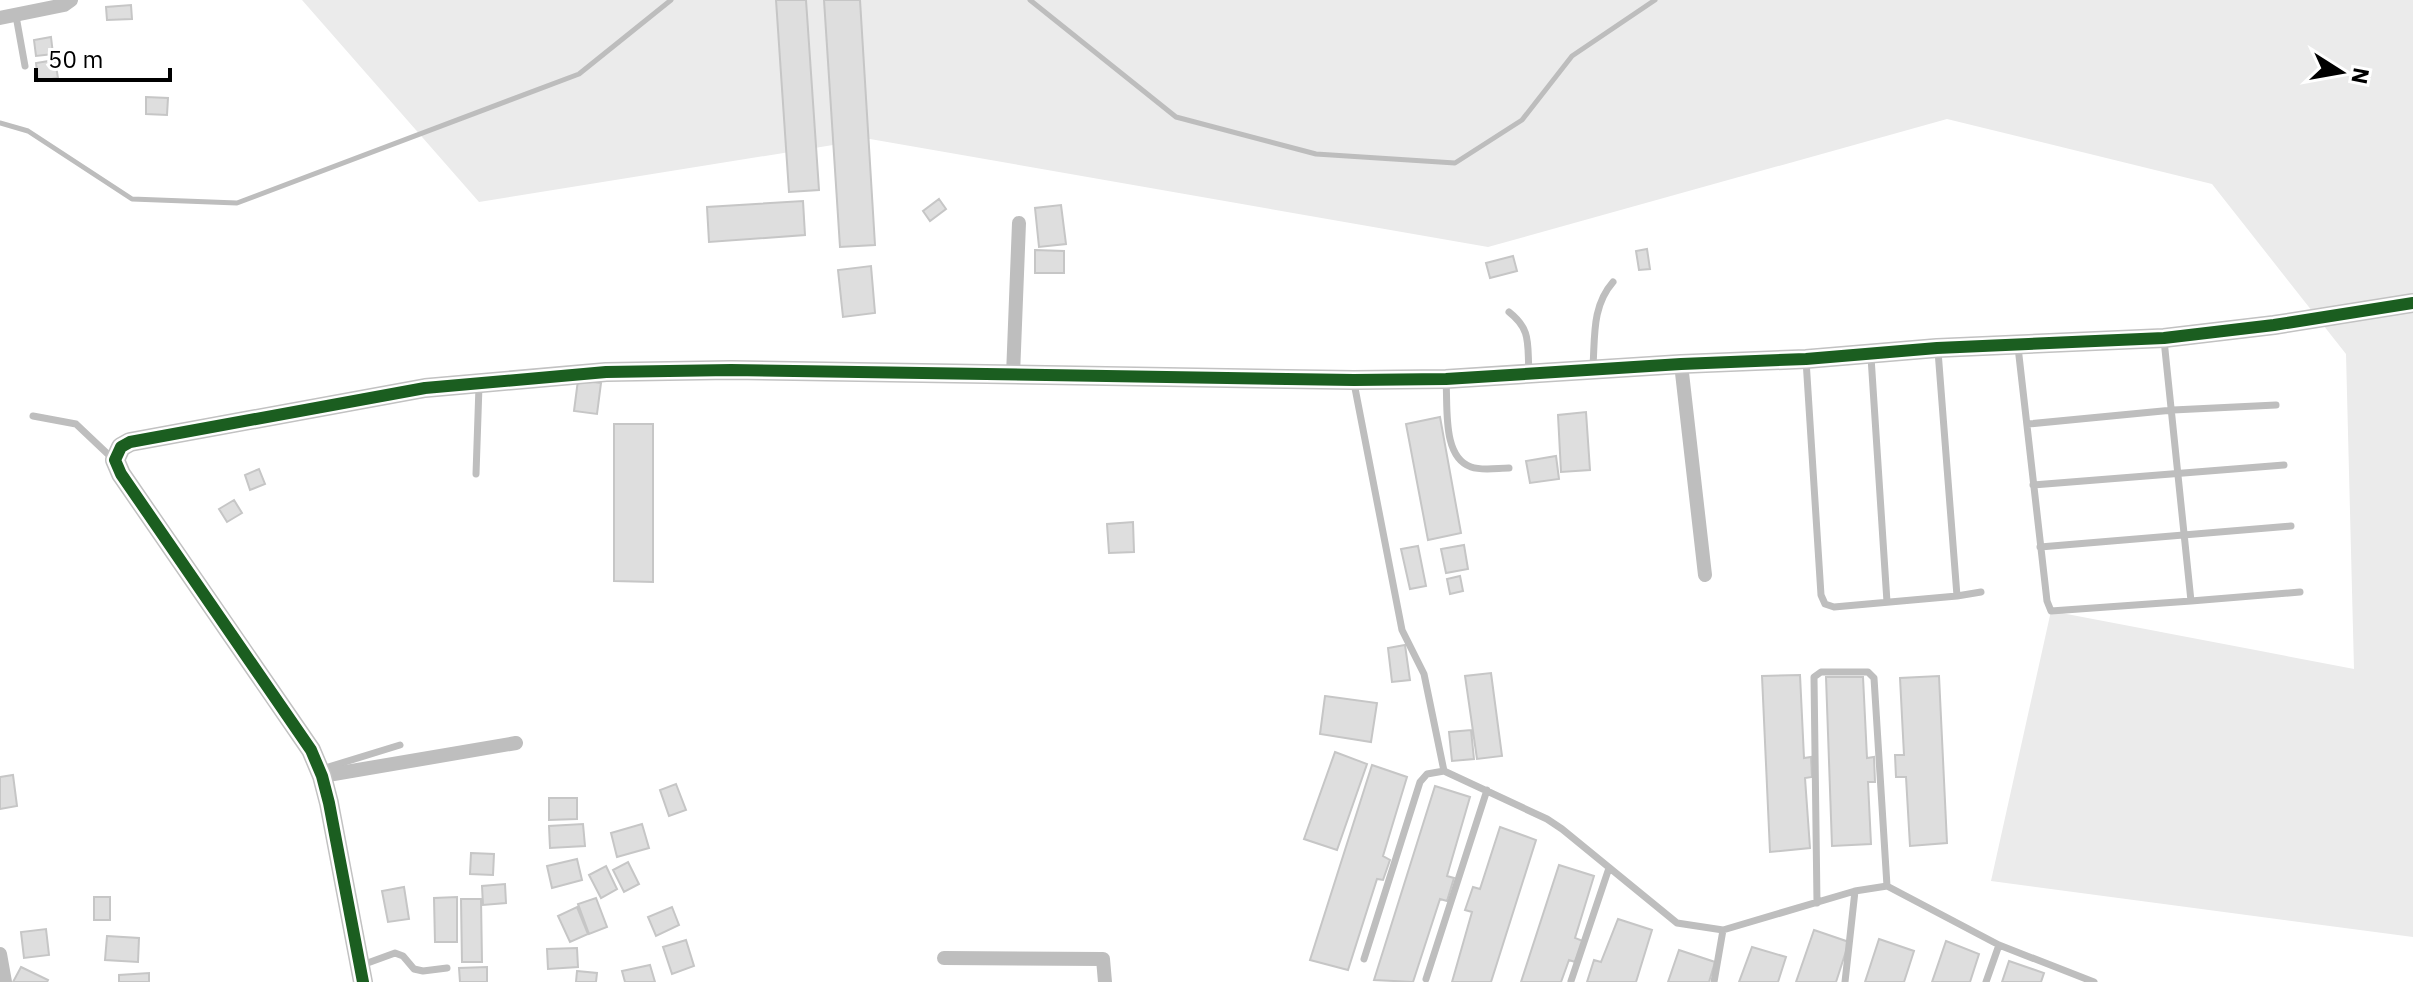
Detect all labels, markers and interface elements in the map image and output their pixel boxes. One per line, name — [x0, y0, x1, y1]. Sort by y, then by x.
scale bar — [36, 32, 170, 82]
north arrow — [2301, 32, 2381, 112]
text: 50 m — [48, 43, 103, 75]
text: N — [2345, 65, 2377, 87]

